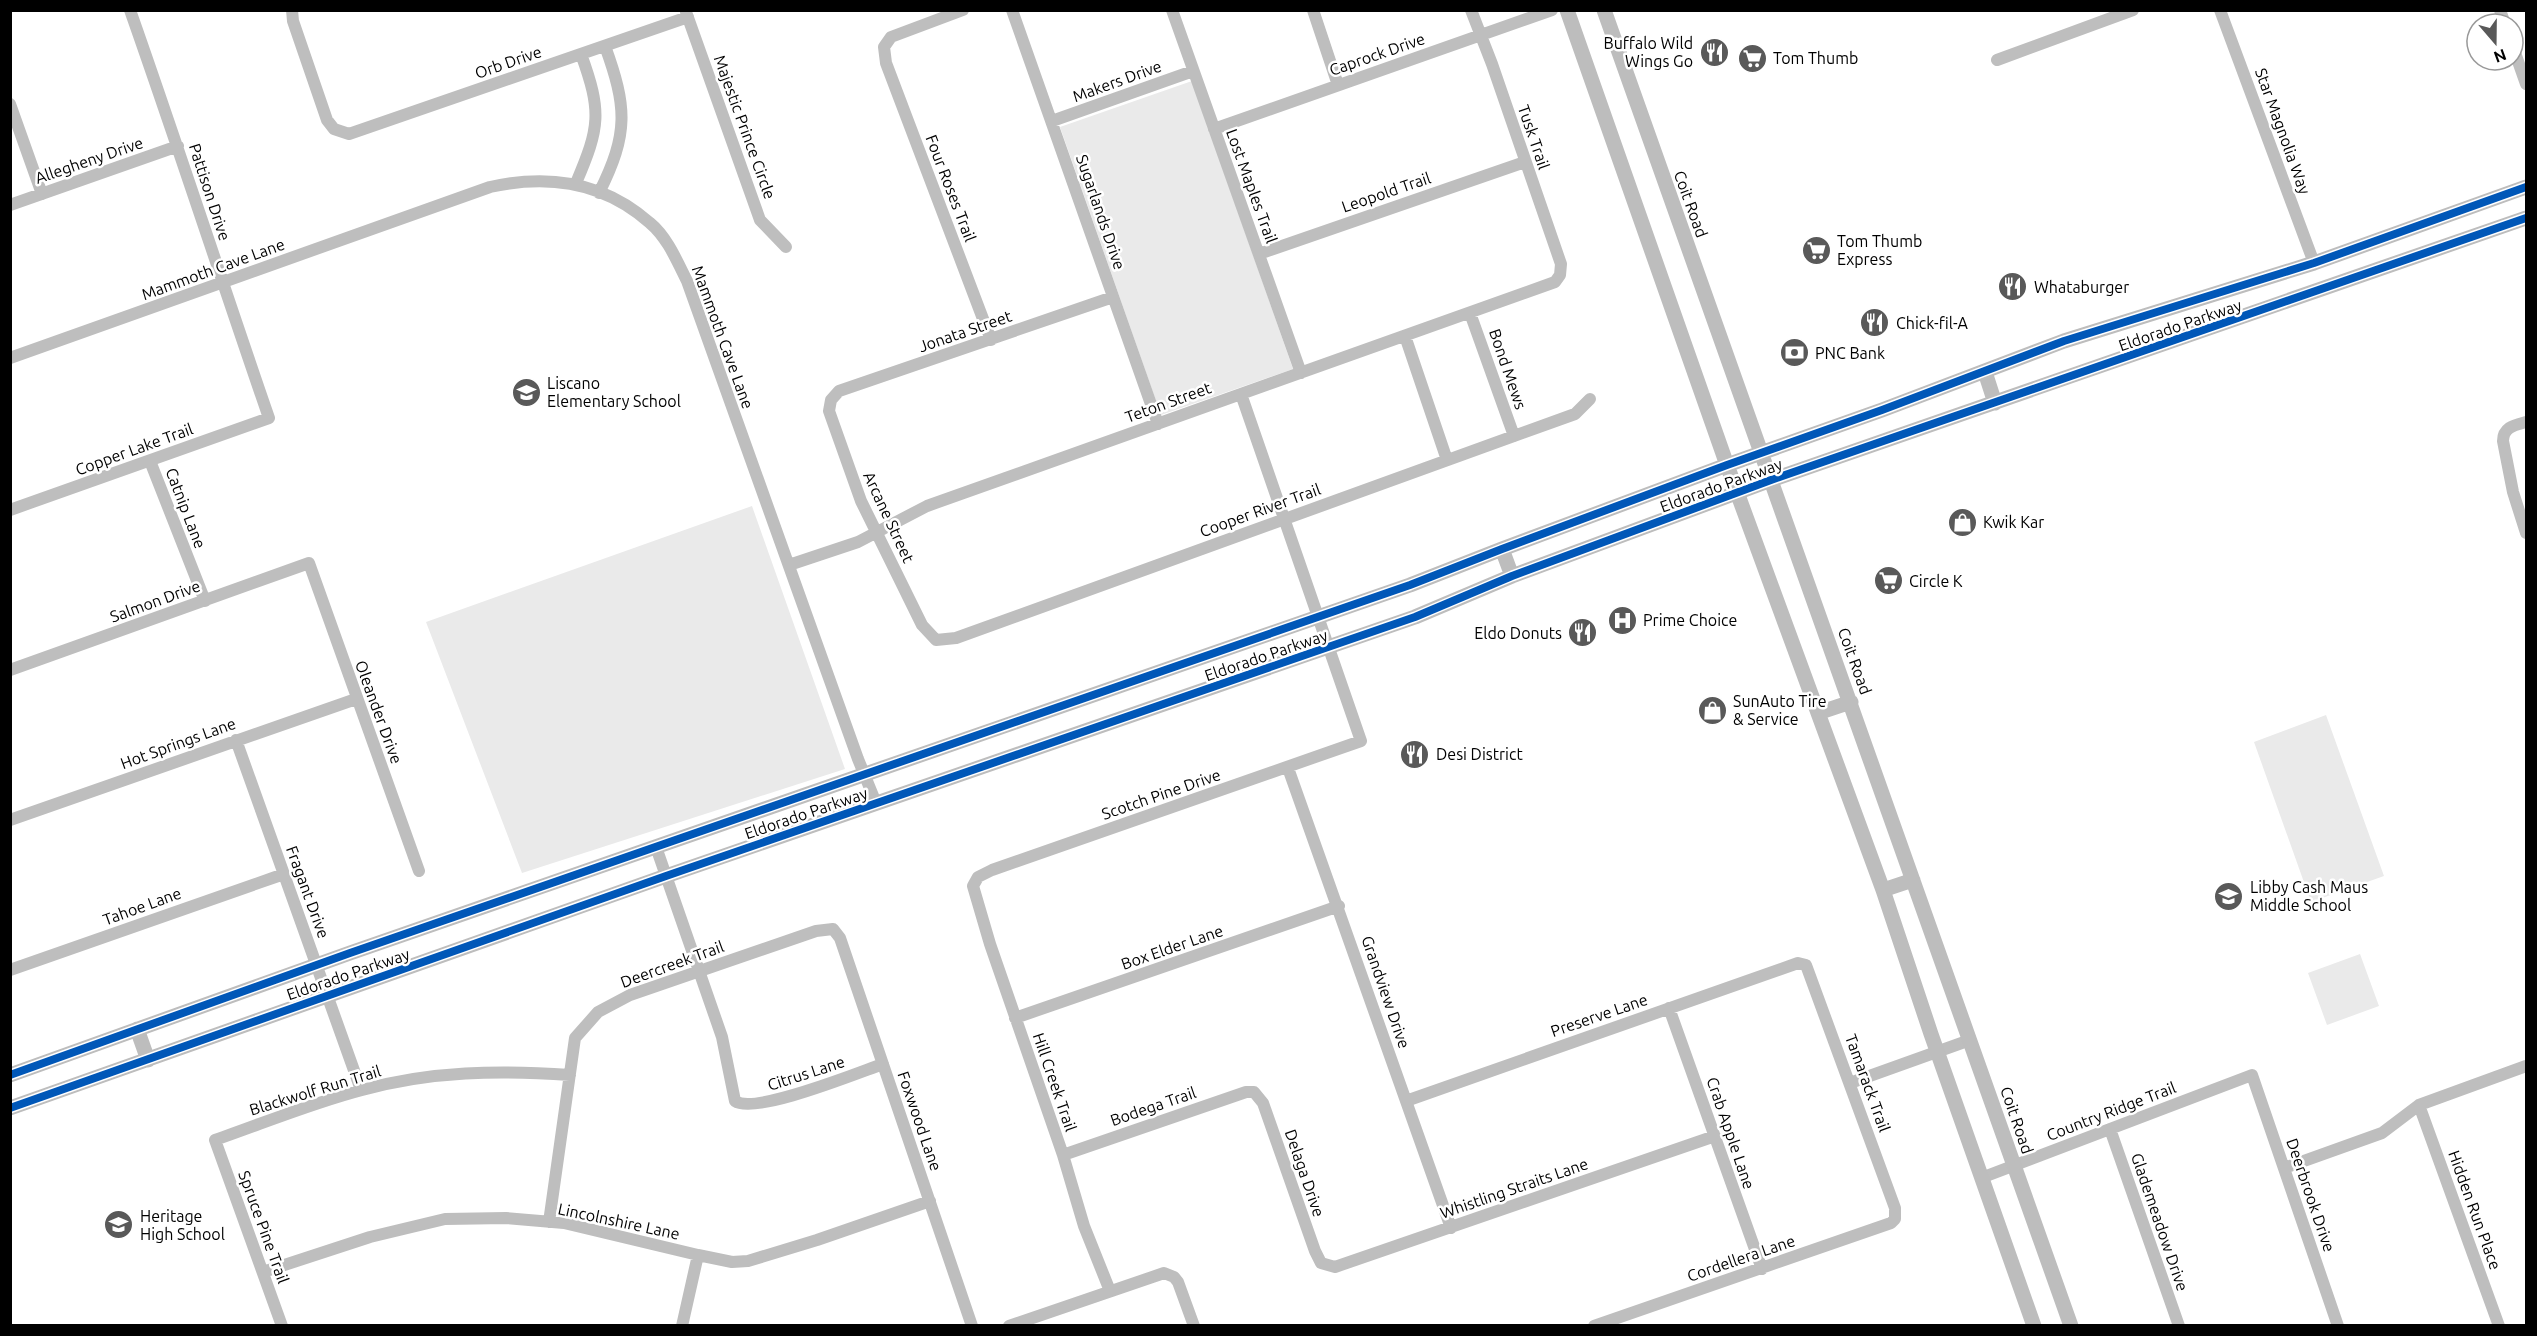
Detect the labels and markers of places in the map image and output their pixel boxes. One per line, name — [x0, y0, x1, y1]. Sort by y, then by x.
place label: Buffalo Wild Wings Go — [1604, 34, 1693, 70]
restaurant icon: Buffalo Wild Wings Go — [1698, 36, 1730, 68]
supermarket icon: Tom Thumb — [1736, 42, 1768, 74]
place label: Tom Thumb — [1773, 49, 1858, 67]
place label: Tom Thumb Express — [1837, 232, 1922, 268]
supermarket icon: Tom Thumb Express — [1800, 234, 1832, 266]
restaurant icon: Whataburger — [1997, 271, 2029, 303]
place label: Whataburger — [2034, 278, 2129, 296]
restaurant icon: Chick-fil-A — [1859, 307, 1891, 339]
place label: Chick-fil-A — [1896, 314, 1969, 332]
bank icon: PNC Bank — [1778, 337, 1810, 369]
place label: PNC Bank — [1815, 344, 1885, 362]
place label: Liscano Elementary School — [547, 374, 681, 410]
school or university icon: Liscano Elementary School — [510, 376, 542, 408]
shop icon: Kwik Kar — [1946, 506, 1978, 538]
place label: Kwik Kar — [1983, 513, 2044, 531]
supermarket icon: Circle K — [1872, 565, 1904, 597]
place label: Circle K — [1909, 572, 1963, 590]
hospital icon: Prime Choice — [1606, 604, 1638, 636]
place label: Prime Choice — [1643, 611, 1737, 629]
restaurant icon: Eldo Donuts — [1567, 617, 1599, 649]
place label: Eldo Donuts — [1474, 624, 1562, 642]
place label: SunAuto Tire & Service — [1733, 692, 1827, 728]
shop icon: SunAuto Tire & Service — [1696, 694, 1728, 726]
restaurant icon: Desi District — [1399, 738, 1431, 770]
place label: Desi District — [1436, 745, 1523, 763]
place label: Libby Cash Maus Middle School — [2250, 878, 2368, 914]
school or university icon: Libby Cash Maus Middle School — [2213, 880, 2245, 912]
place label: Heritage High School — [140, 1207, 225, 1243]
school or university icon: Heritage High School — [103, 1209, 135, 1241]

